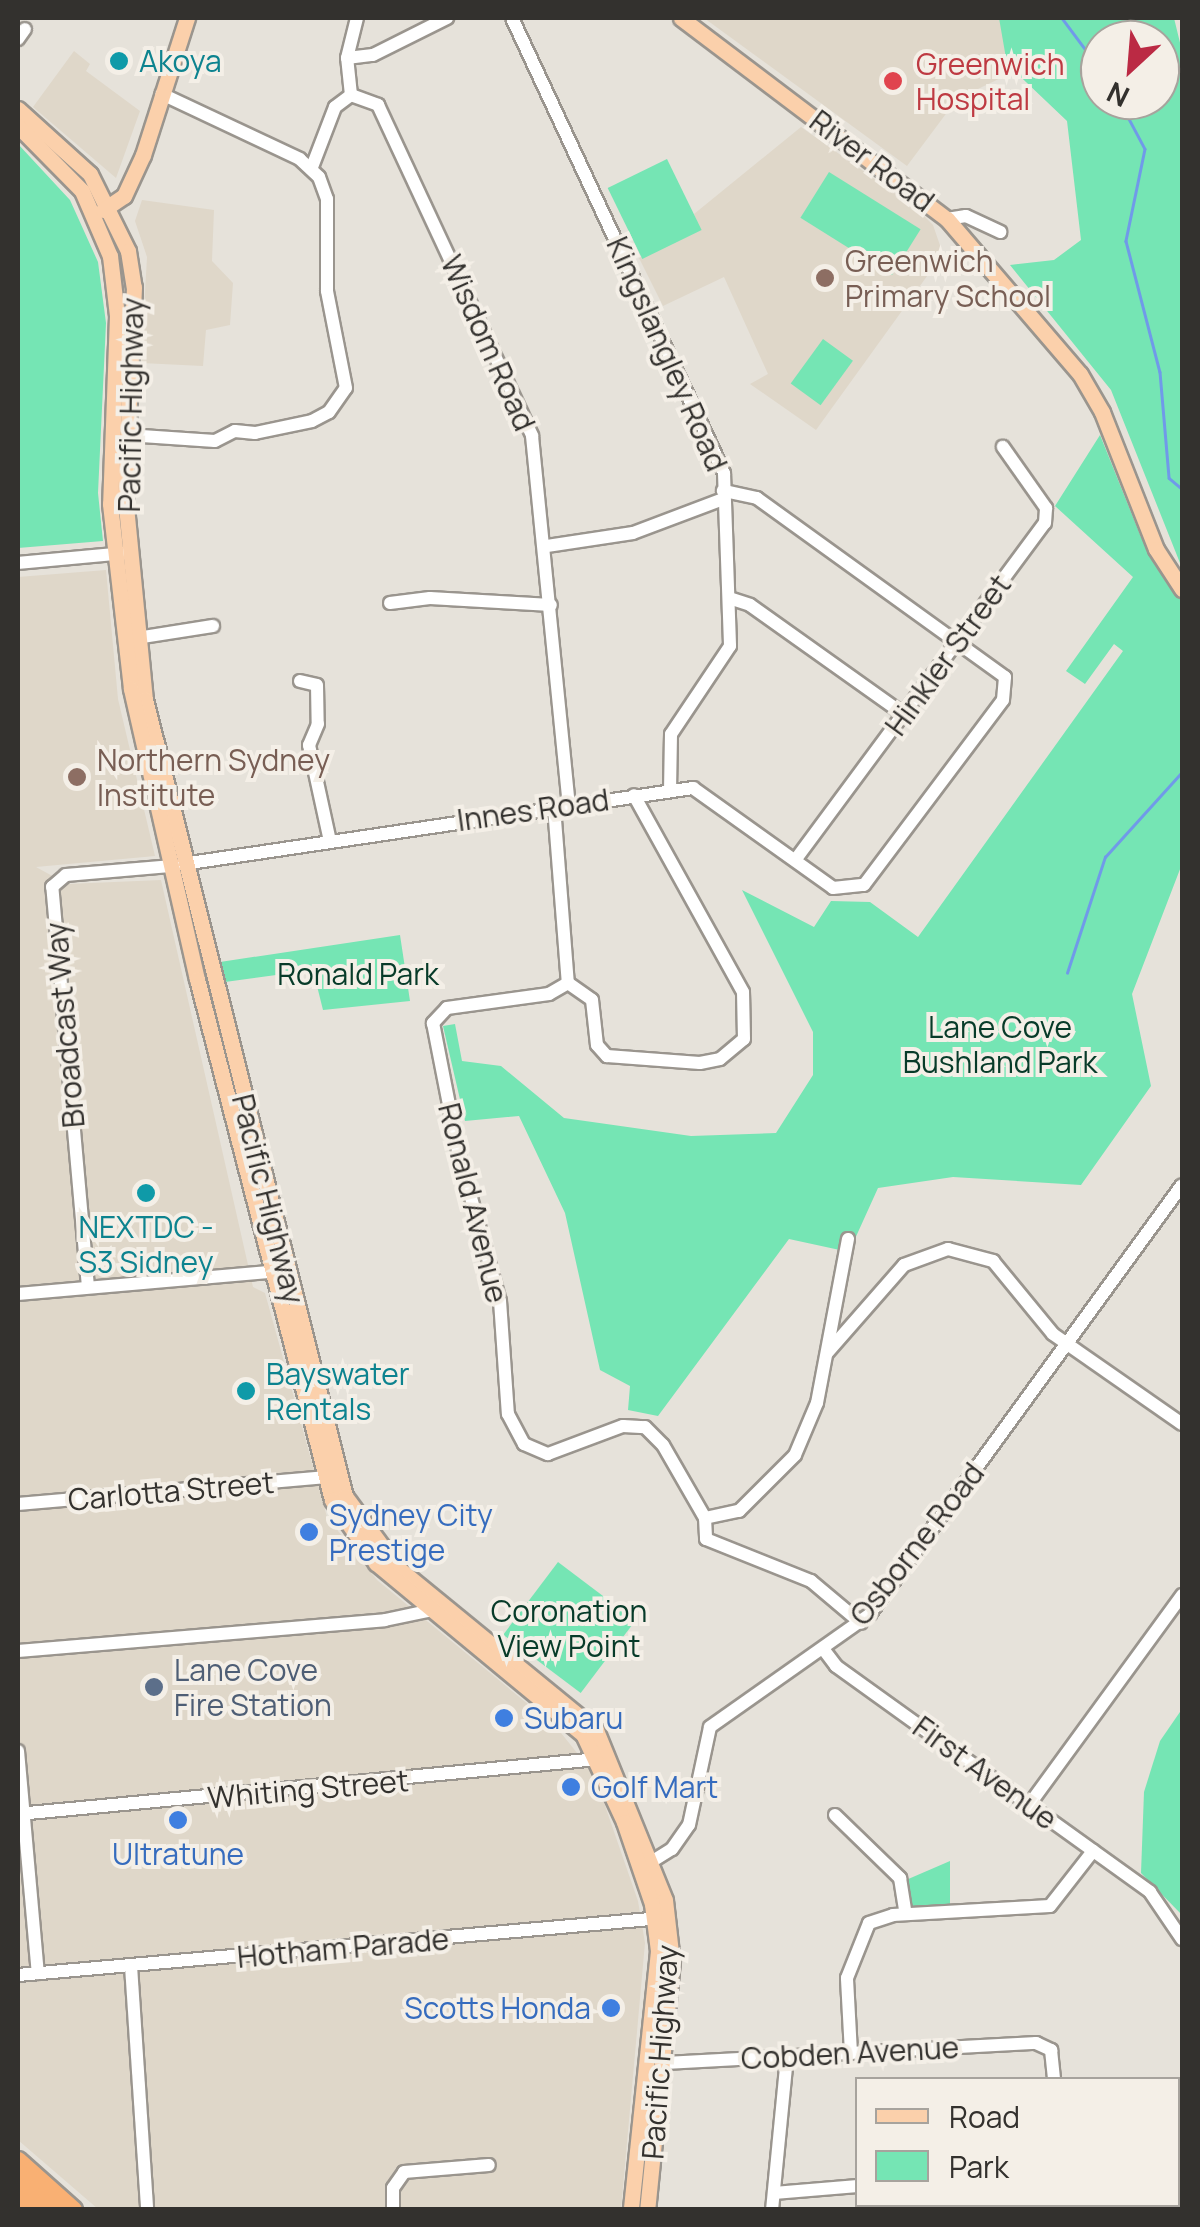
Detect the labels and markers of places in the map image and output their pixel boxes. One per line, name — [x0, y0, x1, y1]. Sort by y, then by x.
place label: Akoya — [139, 43, 222, 79]
place label: Greenwich Hospital — [916, 46, 1065, 116]
marker: Akoya — [108, 50, 130, 72]
marker: Greenwich Hospital — [880, 68, 906, 94]
place label: Greenwich Primary School — [845, 243, 1051, 314]
marker: Greenwich Primary School — [814, 267, 836, 289]
place label: Northern Sydney Institute — [97, 742, 330, 812]
marker: Northern Sydney Institute — [66, 766, 88, 788]
marker: NEXTDC - S3 Sidney — [135, 1182, 157, 1204]
place label: NEXTDC - S3 Sidney — [78, 1209, 214, 1280]
place label: Bayswater Rentals — [266, 1356, 410, 1426]
marker: Bayswater Rentals — [235, 1380, 257, 1402]
place label: Sydney City Prestige — [329, 1497, 493, 1568]
marker: Sydney City Prestige — [298, 1521, 320, 1543]
place label: Lane Cove Fire Station — [174, 1652, 332, 1722]
marker: Lane Cove Fire Station — [143, 1676, 165, 1698]
place label: Subaru — [524, 1700, 623, 1736]
marker: Subaru — [493, 1707, 515, 1729]
place label: Golf Mart — [591, 1769, 718, 1805]
marker: Golf Mart — [560, 1776, 582, 1798]
marker: Ultratune — [167, 1809, 189, 1831]
place label: Ultratune — [112, 1836, 244, 1872]
place label: Scotts Honda — [404, 1990, 591, 2026]
marker: Scotts Honda — [600, 1997, 622, 2019]

